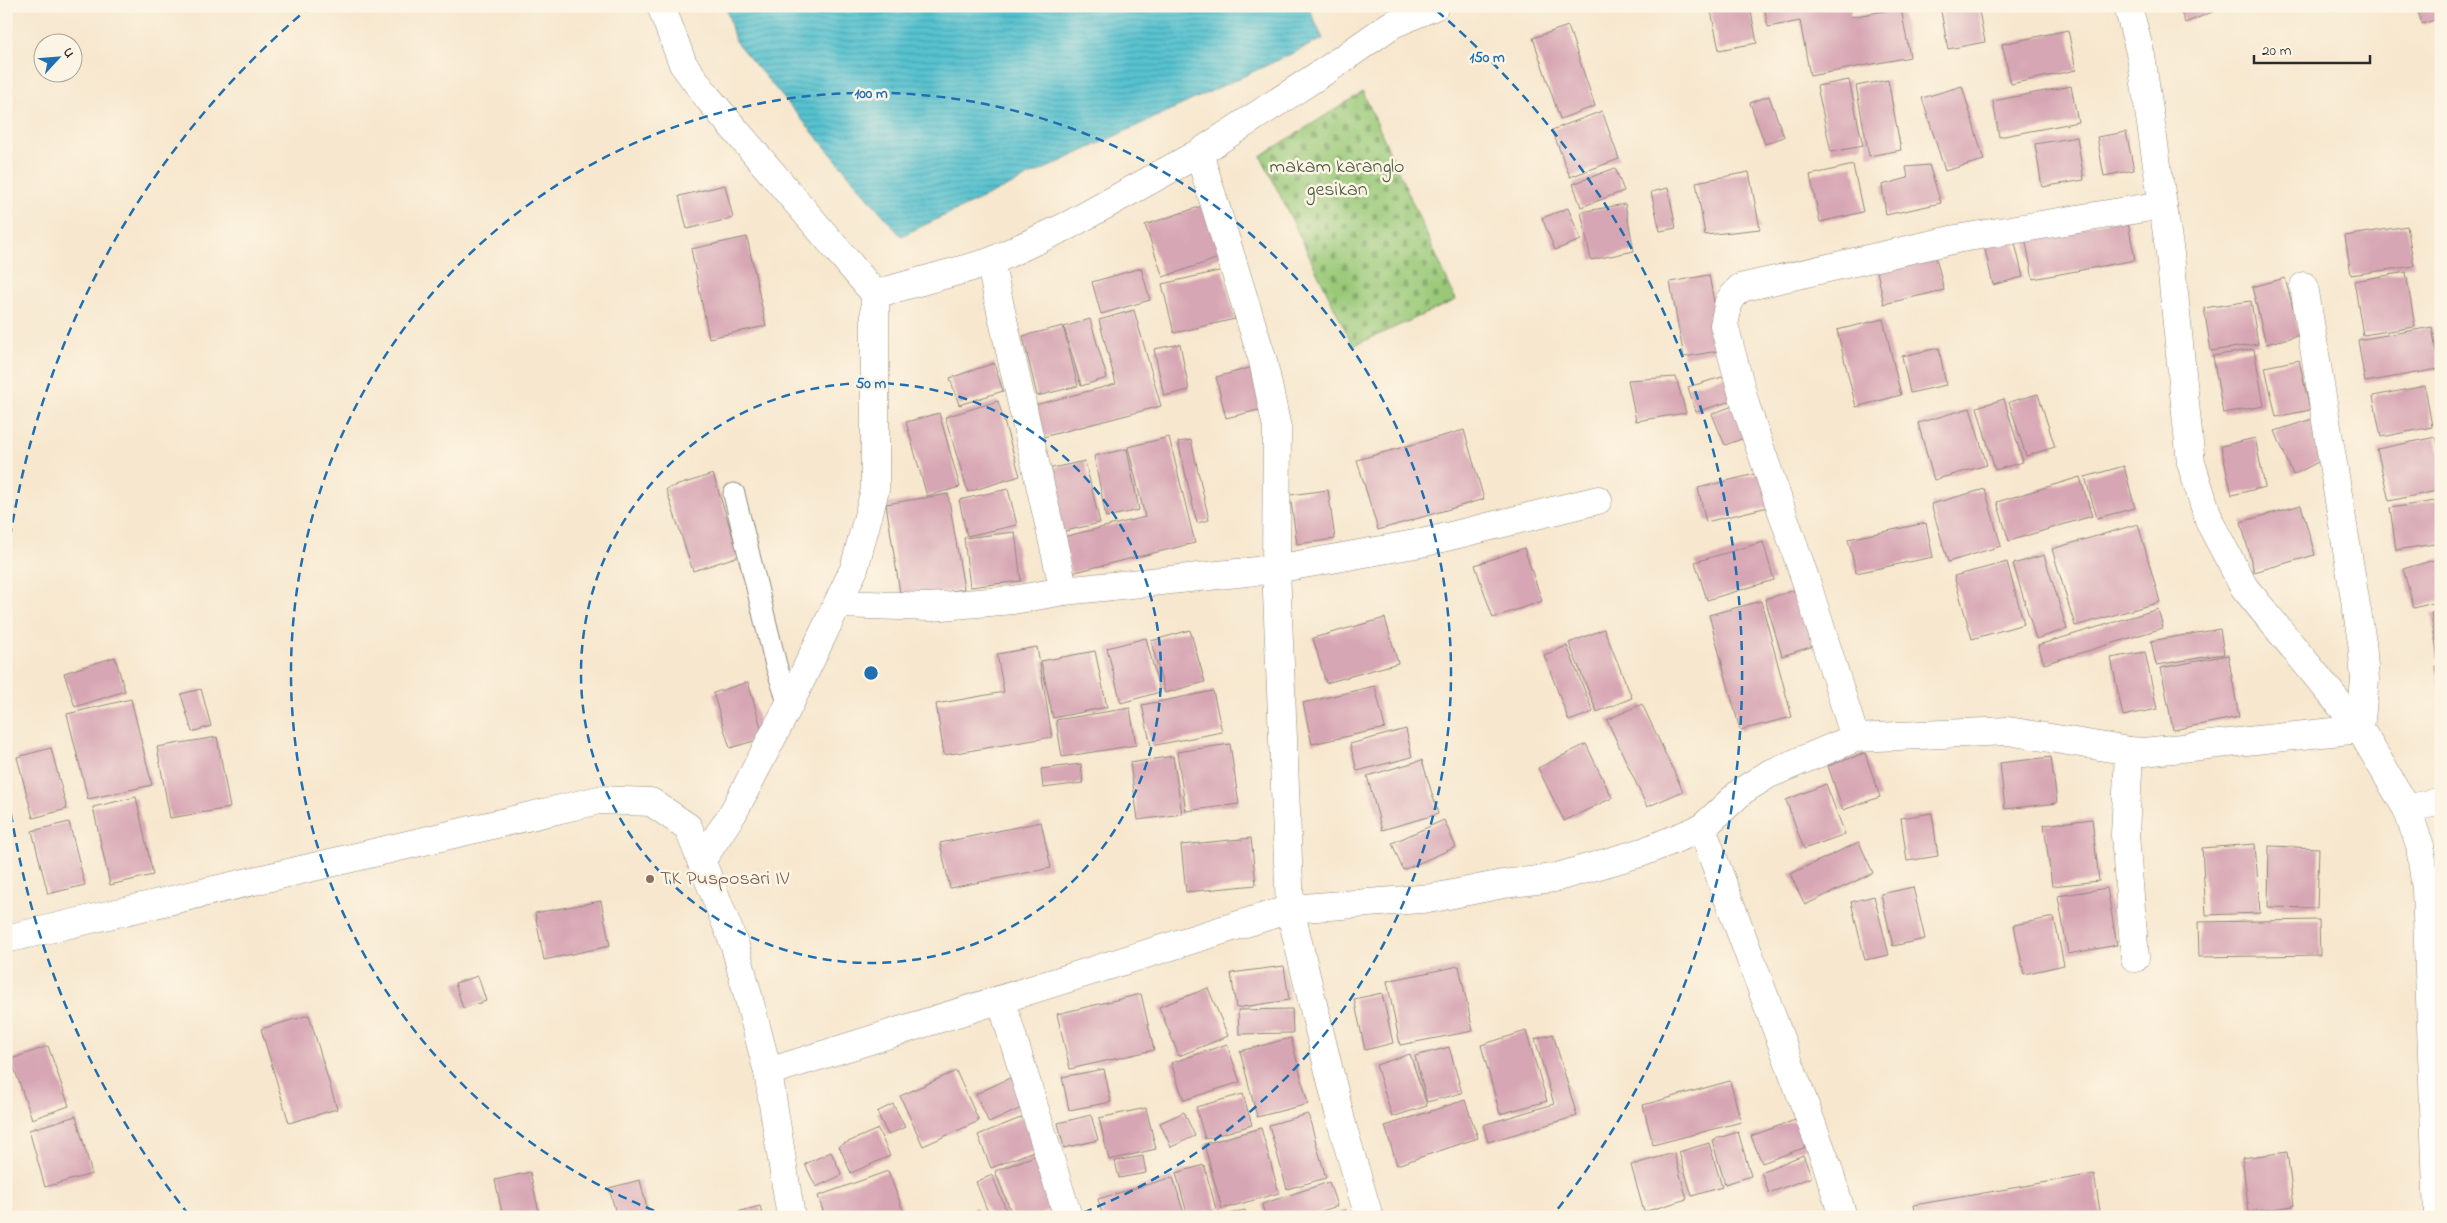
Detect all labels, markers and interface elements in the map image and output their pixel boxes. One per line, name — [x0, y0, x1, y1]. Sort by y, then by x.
north arrow — [32, 32, 82, 82]
scale bar — [2254, 32, 2371, 64]
text: 20 m — [2262, 40, 2292, 62]
text: U — [57, 44, 80, 62]
text: 150 m — [1469, 47, 1505, 69]
text: 100 m — [854, 83, 888, 105]
park label: makam karanglo gesikan — [1270, 153, 1404, 206]
text: 50 m — [856, 373, 887, 395]
centre of rings — [862, 664, 880, 682]
place label: TK Pusposari IV — [660, 865, 790, 894]
marker: TK Pusposari IV — [644, 873, 656, 885]

